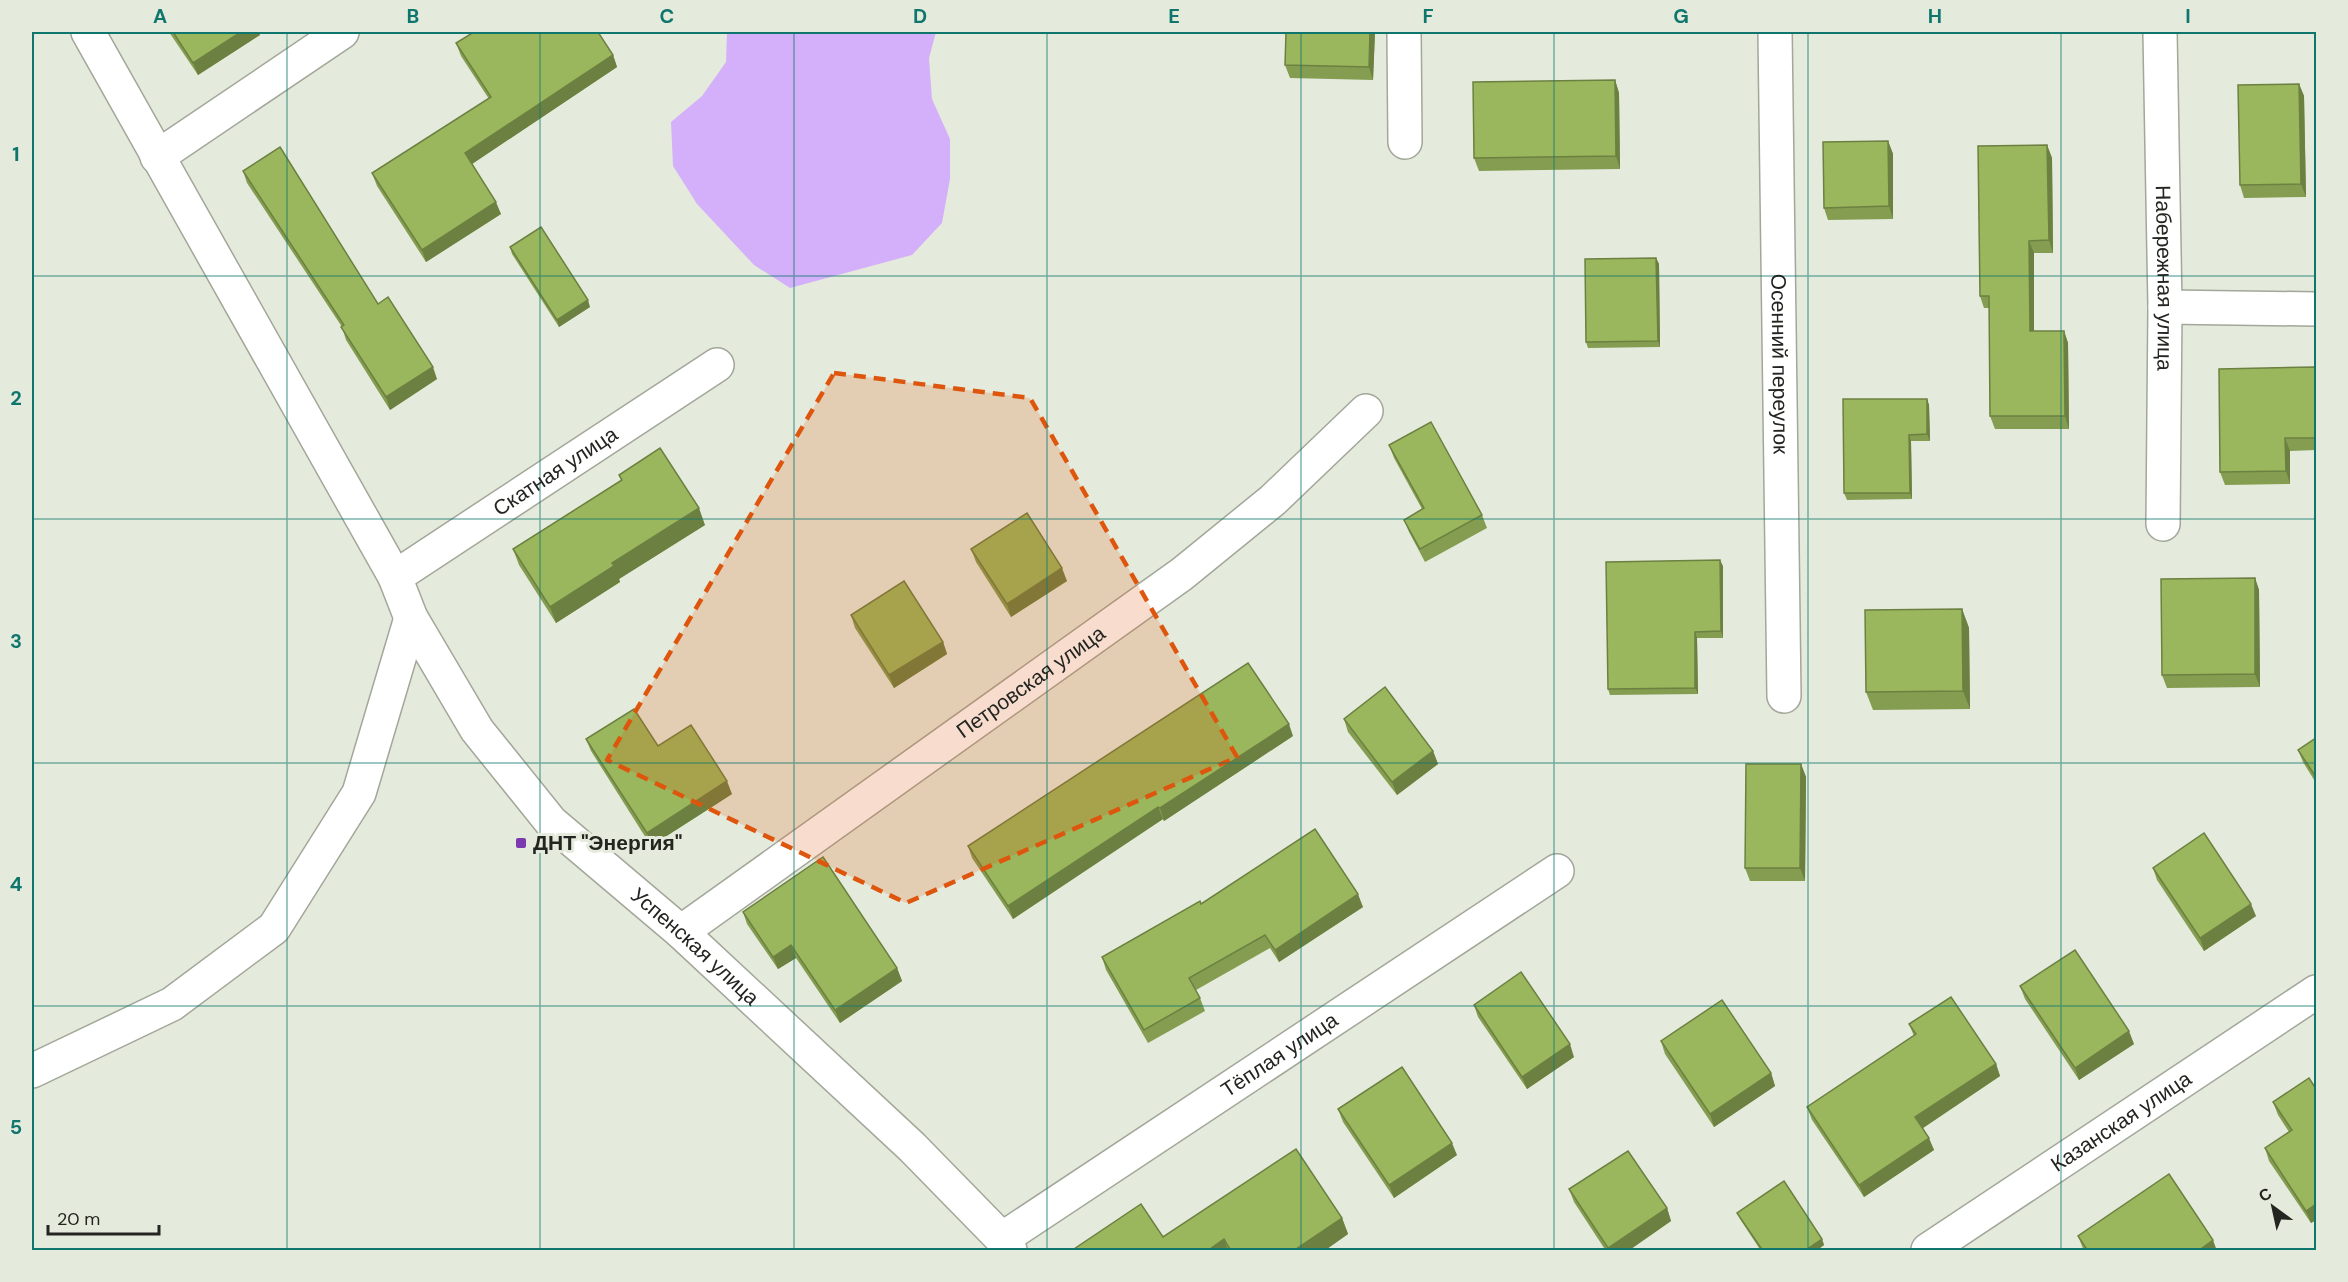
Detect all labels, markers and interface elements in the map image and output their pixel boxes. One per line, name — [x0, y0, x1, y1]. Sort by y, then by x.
text: A — [153, 3, 167, 29]
text: B — [407, 3, 419, 29]
text: C — [660, 3, 674, 29]
text: D — [913, 3, 927, 29]
text: E — [1168, 3, 1180, 29]
text: F — [1422, 3, 1434, 29]
text: G — [1673, 3, 1689, 29]
text: H — [1928, 3, 1942, 29]
text: I — [2185, 3, 2191, 29]
text: 1 — [12, 141, 20, 167]
street label: Набережная улица — [2149, 185, 2179, 371]
street label: Осенний переулок — [1764, 274, 1795, 455]
text: 2 — [10, 385, 22, 411]
street label: Скатная улица — [488, 420, 623, 523]
street label: Петровская улица — [951, 619, 1111, 745]
text: 3 — [10, 628, 22, 654]
place label: ДНТ "Энергия" — [533, 829, 682, 857]
marker: ДНТ "Энергия" — [514, 836, 528, 850]
text: 4 — [10, 871, 23, 897]
street label: Успенская улица — [625, 881, 765, 1012]
street label: Тёплая улица — [1216, 1006, 1344, 1104]
street label: Казанская улица — [2045, 1065, 2197, 1178]
text: 5 — [10, 1114, 22, 1140]
north arrow — [2243, 1177, 2303, 1237]
text: С — [2255, 1183, 2276, 1207]
scale bar — [48, 1198, 159, 1236]
text: 20 m — [57, 1207, 100, 1231]

